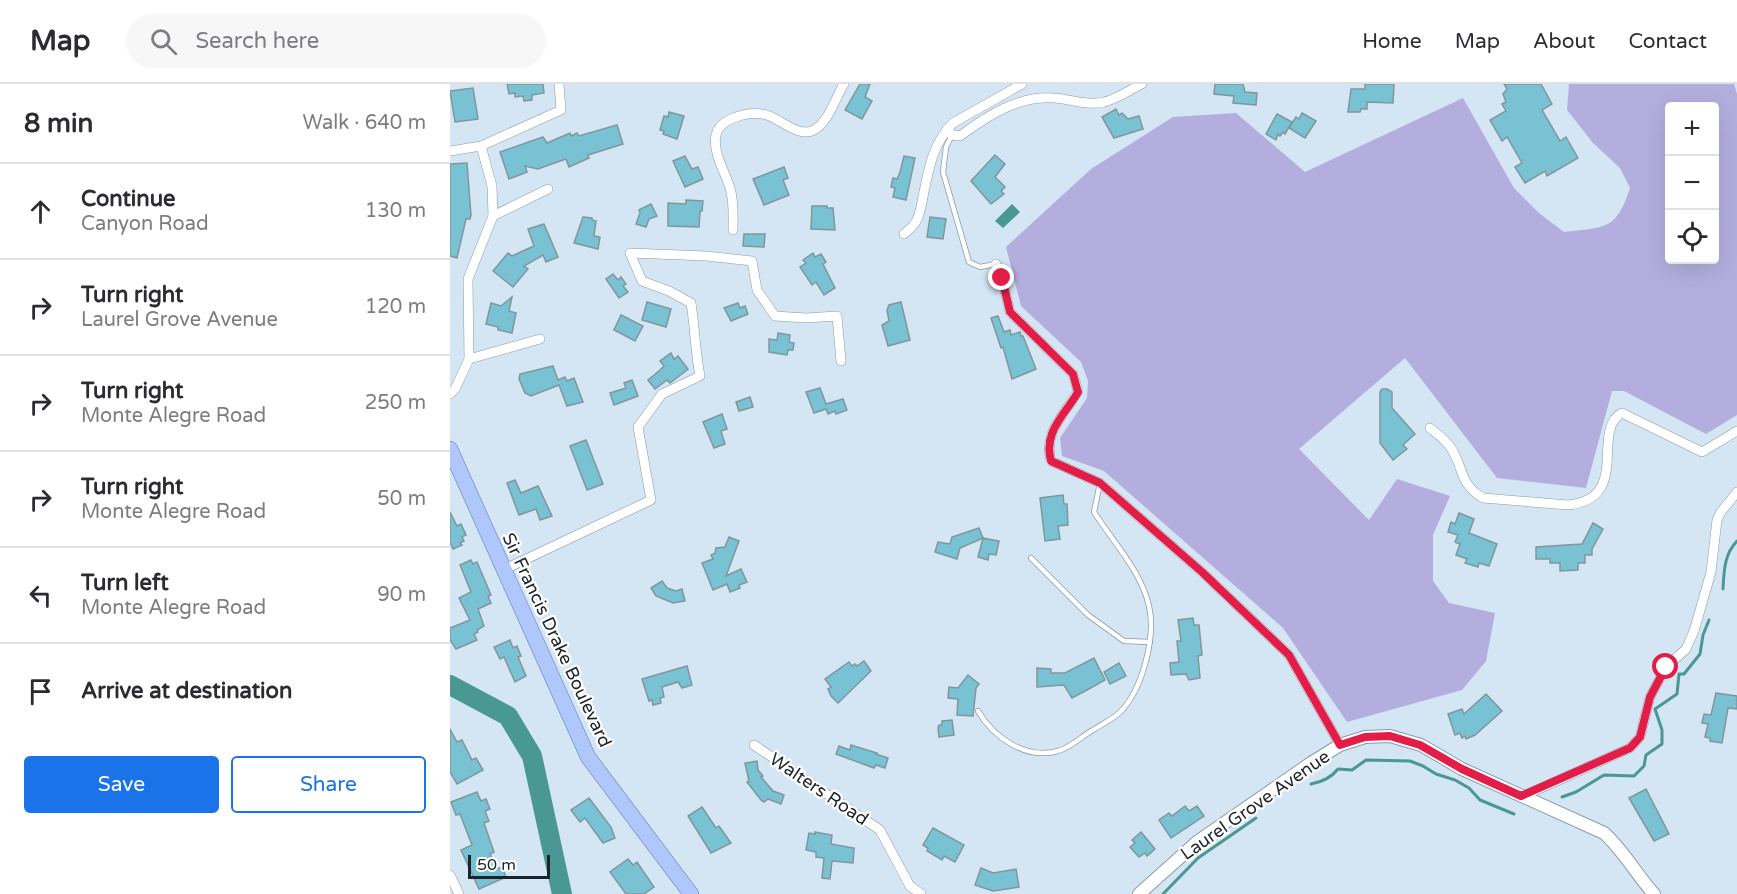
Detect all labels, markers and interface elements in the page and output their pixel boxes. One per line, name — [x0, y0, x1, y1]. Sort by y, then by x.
search box — [126, 14, 546, 68]
text: Map — [30, 24, 90, 58]
icon: search — [147, 25, 180, 58]
text: Search here — [195, 28, 319, 54]
text: Home — [1362, 29, 1422, 54]
text: Map — [1455, 29, 1500, 54]
text: About — [1533, 29, 1595, 54]
text: Contact — [1628, 29, 1707, 54]
map controls — [1665, 102, 1719, 264]
button: + — [1665, 102, 1719, 156]
text: 8 min — [24, 108, 93, 139]
text: Walk · 640 m — [303, 111, 426, 135]
button: − — [1665, 156, 1719, 210]
text: Continue — [81, 186, 176, 212]
icon: ahead — [24, 195, 57, 228]
text: 130 m — [365, 199, 426, 223]
button: locate — [1665, 210, 1719, 264]
text: Canyon Road — [81, 212, 209, 236]
route end — [988, 264, 1014, 290]
text: Turn right — [81, 282, 183, 308]
icon: right — [24, 291, 57, 324]
text: 120 m — [365, 295, 426, 319]
text: Laurel Grove Avenue — [81, 308, 278, 332]
text: Turn right — [81, 378, 183, 404]
icon: right — [24, 387, 57, 420]
text: 250 m — [365, 391, 426, 415]
text: Monte Alegre Road — [81, 404, 266, 428]
text: Turn right — [81, 474, 183, 500]
icon: right — [24, 483, 57, 516]
text: 50 m — [377, 487, 426, 511]
text: Monte Alegre Road — [81, 500, 266, 524]
street label: Sir Francis Drake Boulevard — [498, 529, 616, 751]
text: Turn left — [81, 570, 169, 596]
icon: left — [24, 579, 57, 612]
text: 90 m — [377, 583, 426, 607]
text: Monte Alegre Road — [81, 596, 266, 620]
route start — [1652, 653, 1678, 679]
icon: arrive — [24, 675, 57, 708]
text: Arrive at destination — [81, 678, 292, 704]
street label: Laurel Grove Avenue — [1176, 745, 1334, 865]
street label: Walters Road — [765, 748, 873, 830]
button: Save — [24, 756, 219, 813]
button: Share — [231, 756, 426, 813]
scale bar — [468, 852, 550, 880]
text: 50 m — [477, 855, 516, 875]

